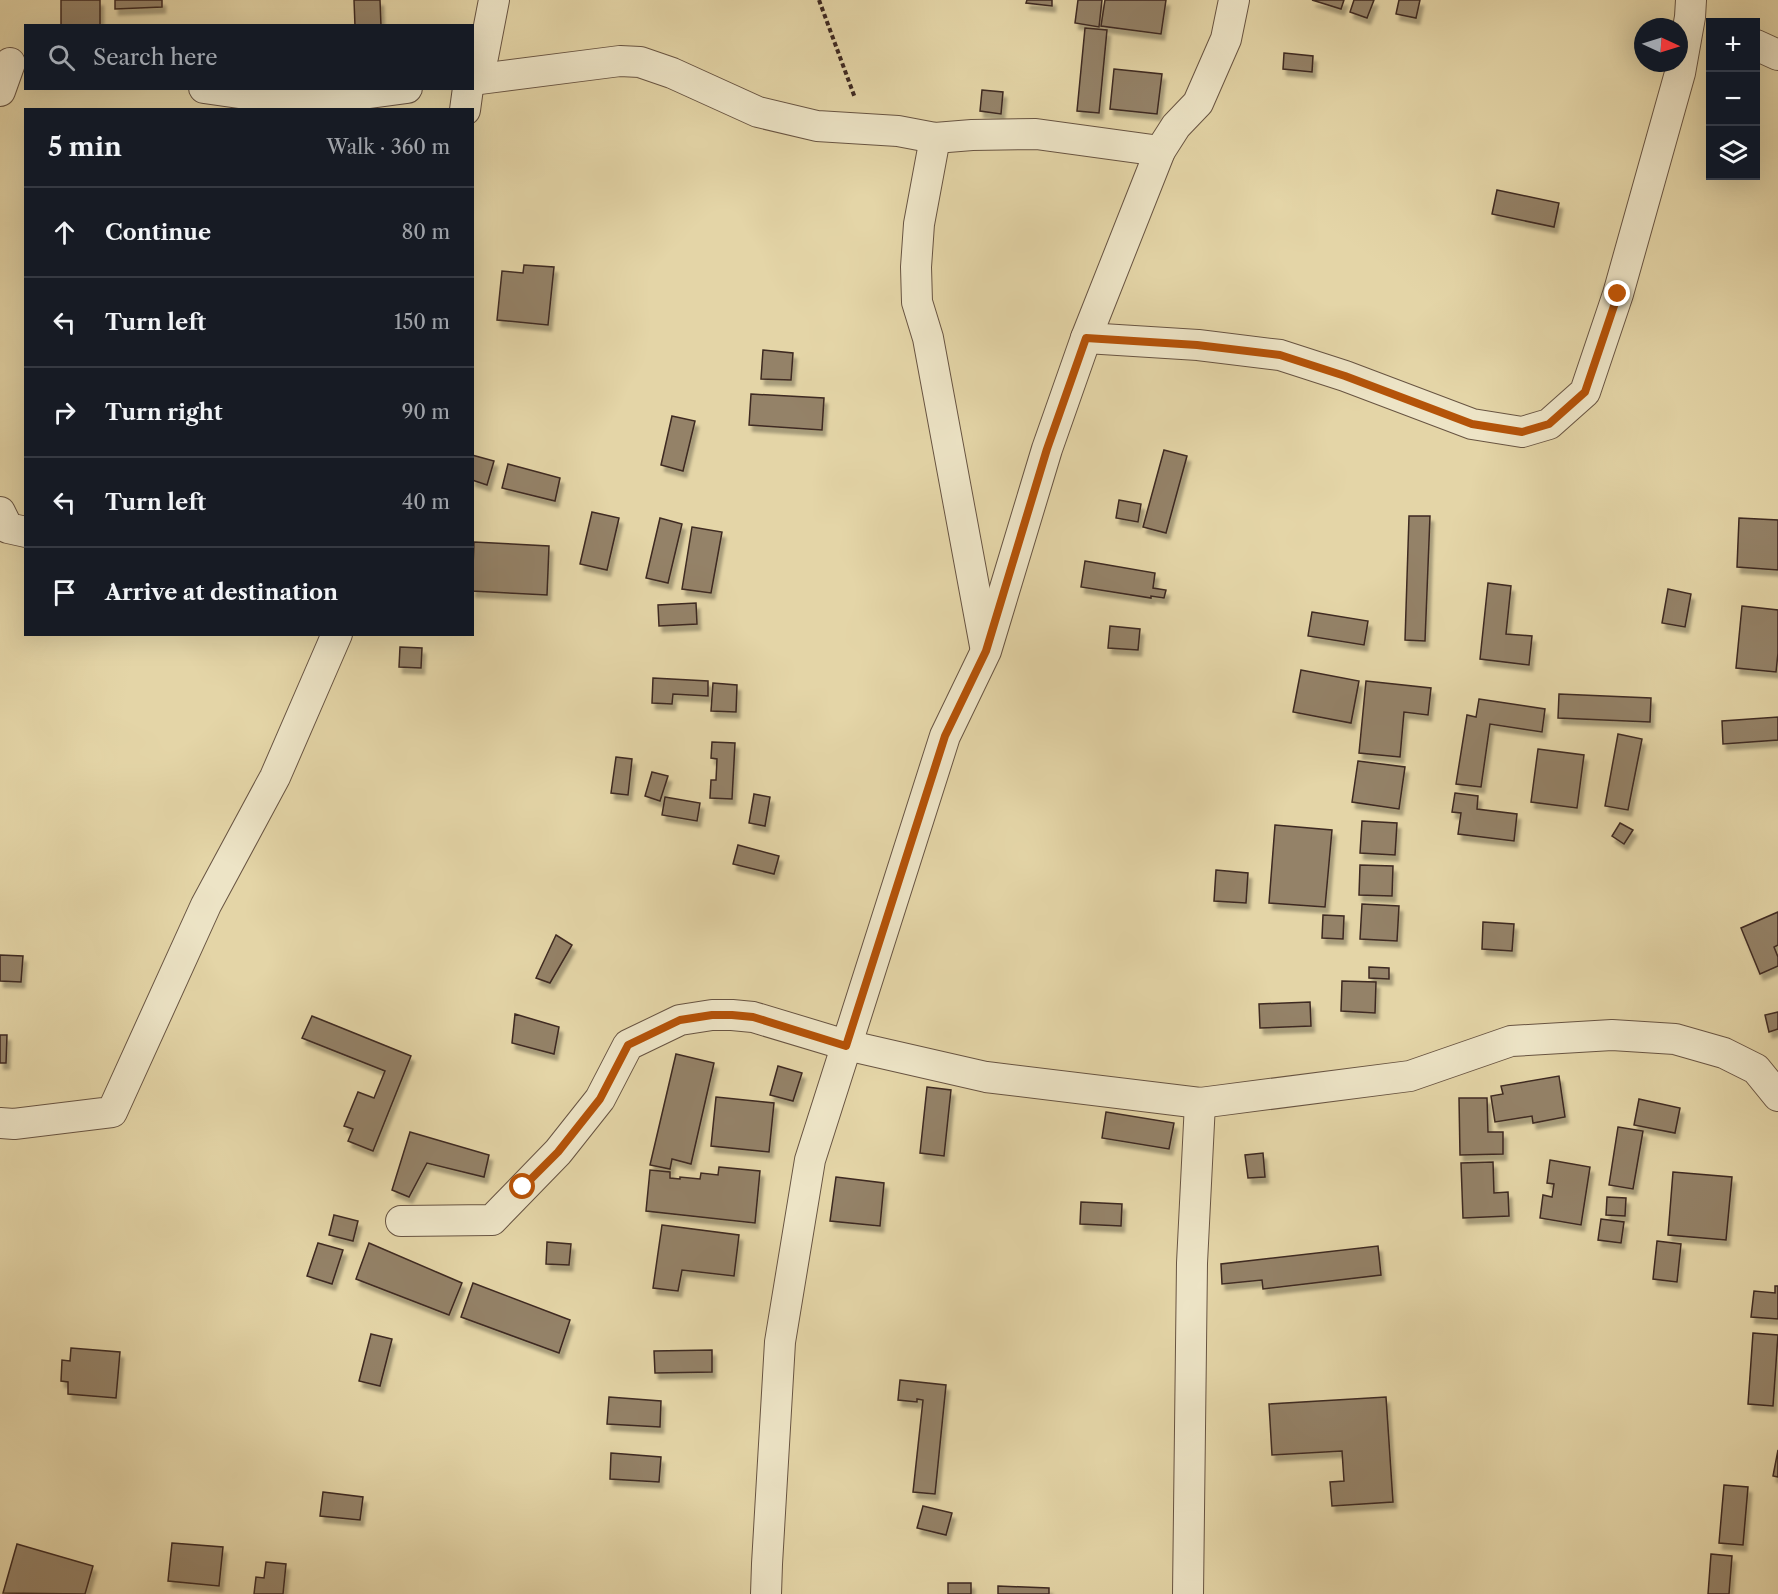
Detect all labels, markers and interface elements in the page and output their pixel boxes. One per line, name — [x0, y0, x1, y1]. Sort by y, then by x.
north arrow — [1634, 18, 1688, 72]
map controls — [1706, 18, 1760, 180]
button: + — [1706, 18, 1760, 72]
search box — [24, 24, 474, 90]
icon: search — [45, 41, 78, 74]
text: Search here — [93, 44, 218, 71]
button: − — [1706, 72, 1760, 126]
button: layers — [1706, 126, 1760, 180]
text: 5 min — [48, 131, 122, 163]
text: Walk · 360 m — [327, 135, 450, 159]
icon: ahead — [48, 216, 81, 249]
text: Continue — [105, 219, 211, 246]
text: 80 m — [402, 220, 450, 244]
route end — [1604, 280, 1630, 306]
icon: left — [48, 306, 81, 339]
text: Turn left — [105, 309, 206, 336]
text: 150 m — [394, 310, 450, 334]
icon: right — [48, 396, 81, 429]
text: Turn right — [105, 399, 223, 426]
text: 90 m — [402, 400, 450, 424]
icon: left — [48, 486, 81, 519]
text: Turn left — [105, 489, 206, 516]
text: 40 m — [402, 490, 450, 514]
icon: arrive — [48, 576, 81, 609]
text: Arrive at destination — [105, 579, 338, 606]
route start — [509, 1173, 535, 1199]

